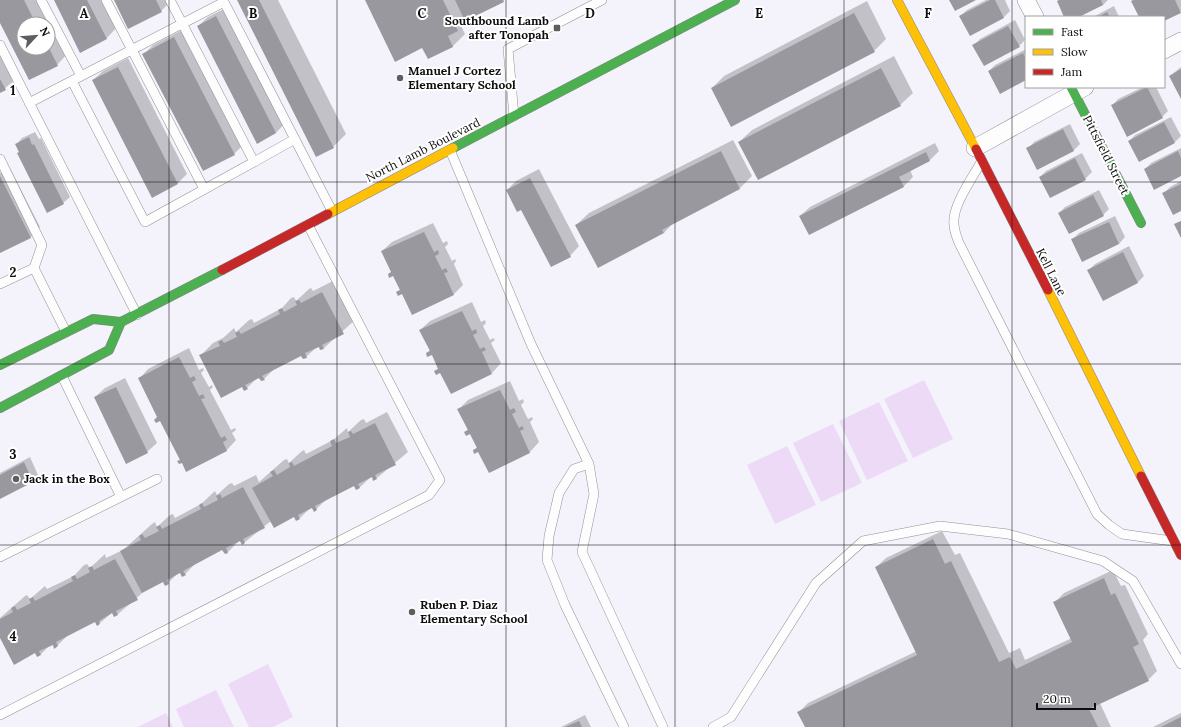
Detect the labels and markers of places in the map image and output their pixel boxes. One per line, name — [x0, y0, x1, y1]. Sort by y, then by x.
place label: Southbound Lamb after Tonopah — [445, 13, 550, 42]
marker: Southbound Lamb after Tonopah — [552, 23, 562, 33]
place label: Manuel J Cortez Elementary School — [408, 63, 516, 92]
marker: Manuel J Cortez Elementary School — [395, 73, 405, 83]
place label: Jack in the Box — [24, 471, 110, 486]
marker: Jack in the Box — [11, 474, 21, 484]
place label: Ruben P. Diaz Elementary School — [420, 597, 528, 626]
marker: Ruben P. Diaz Elementary School — [407, 607, 417, 617]

